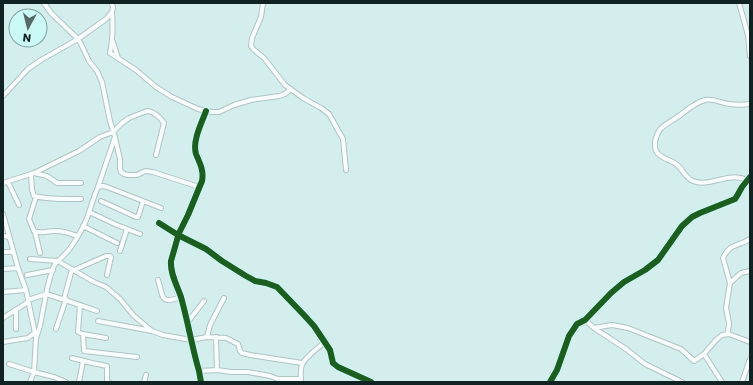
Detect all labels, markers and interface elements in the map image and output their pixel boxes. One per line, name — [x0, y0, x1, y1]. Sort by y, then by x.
north arrow — [8, 8, 48, 48]
text: N — [22, 29, 32, 46]

